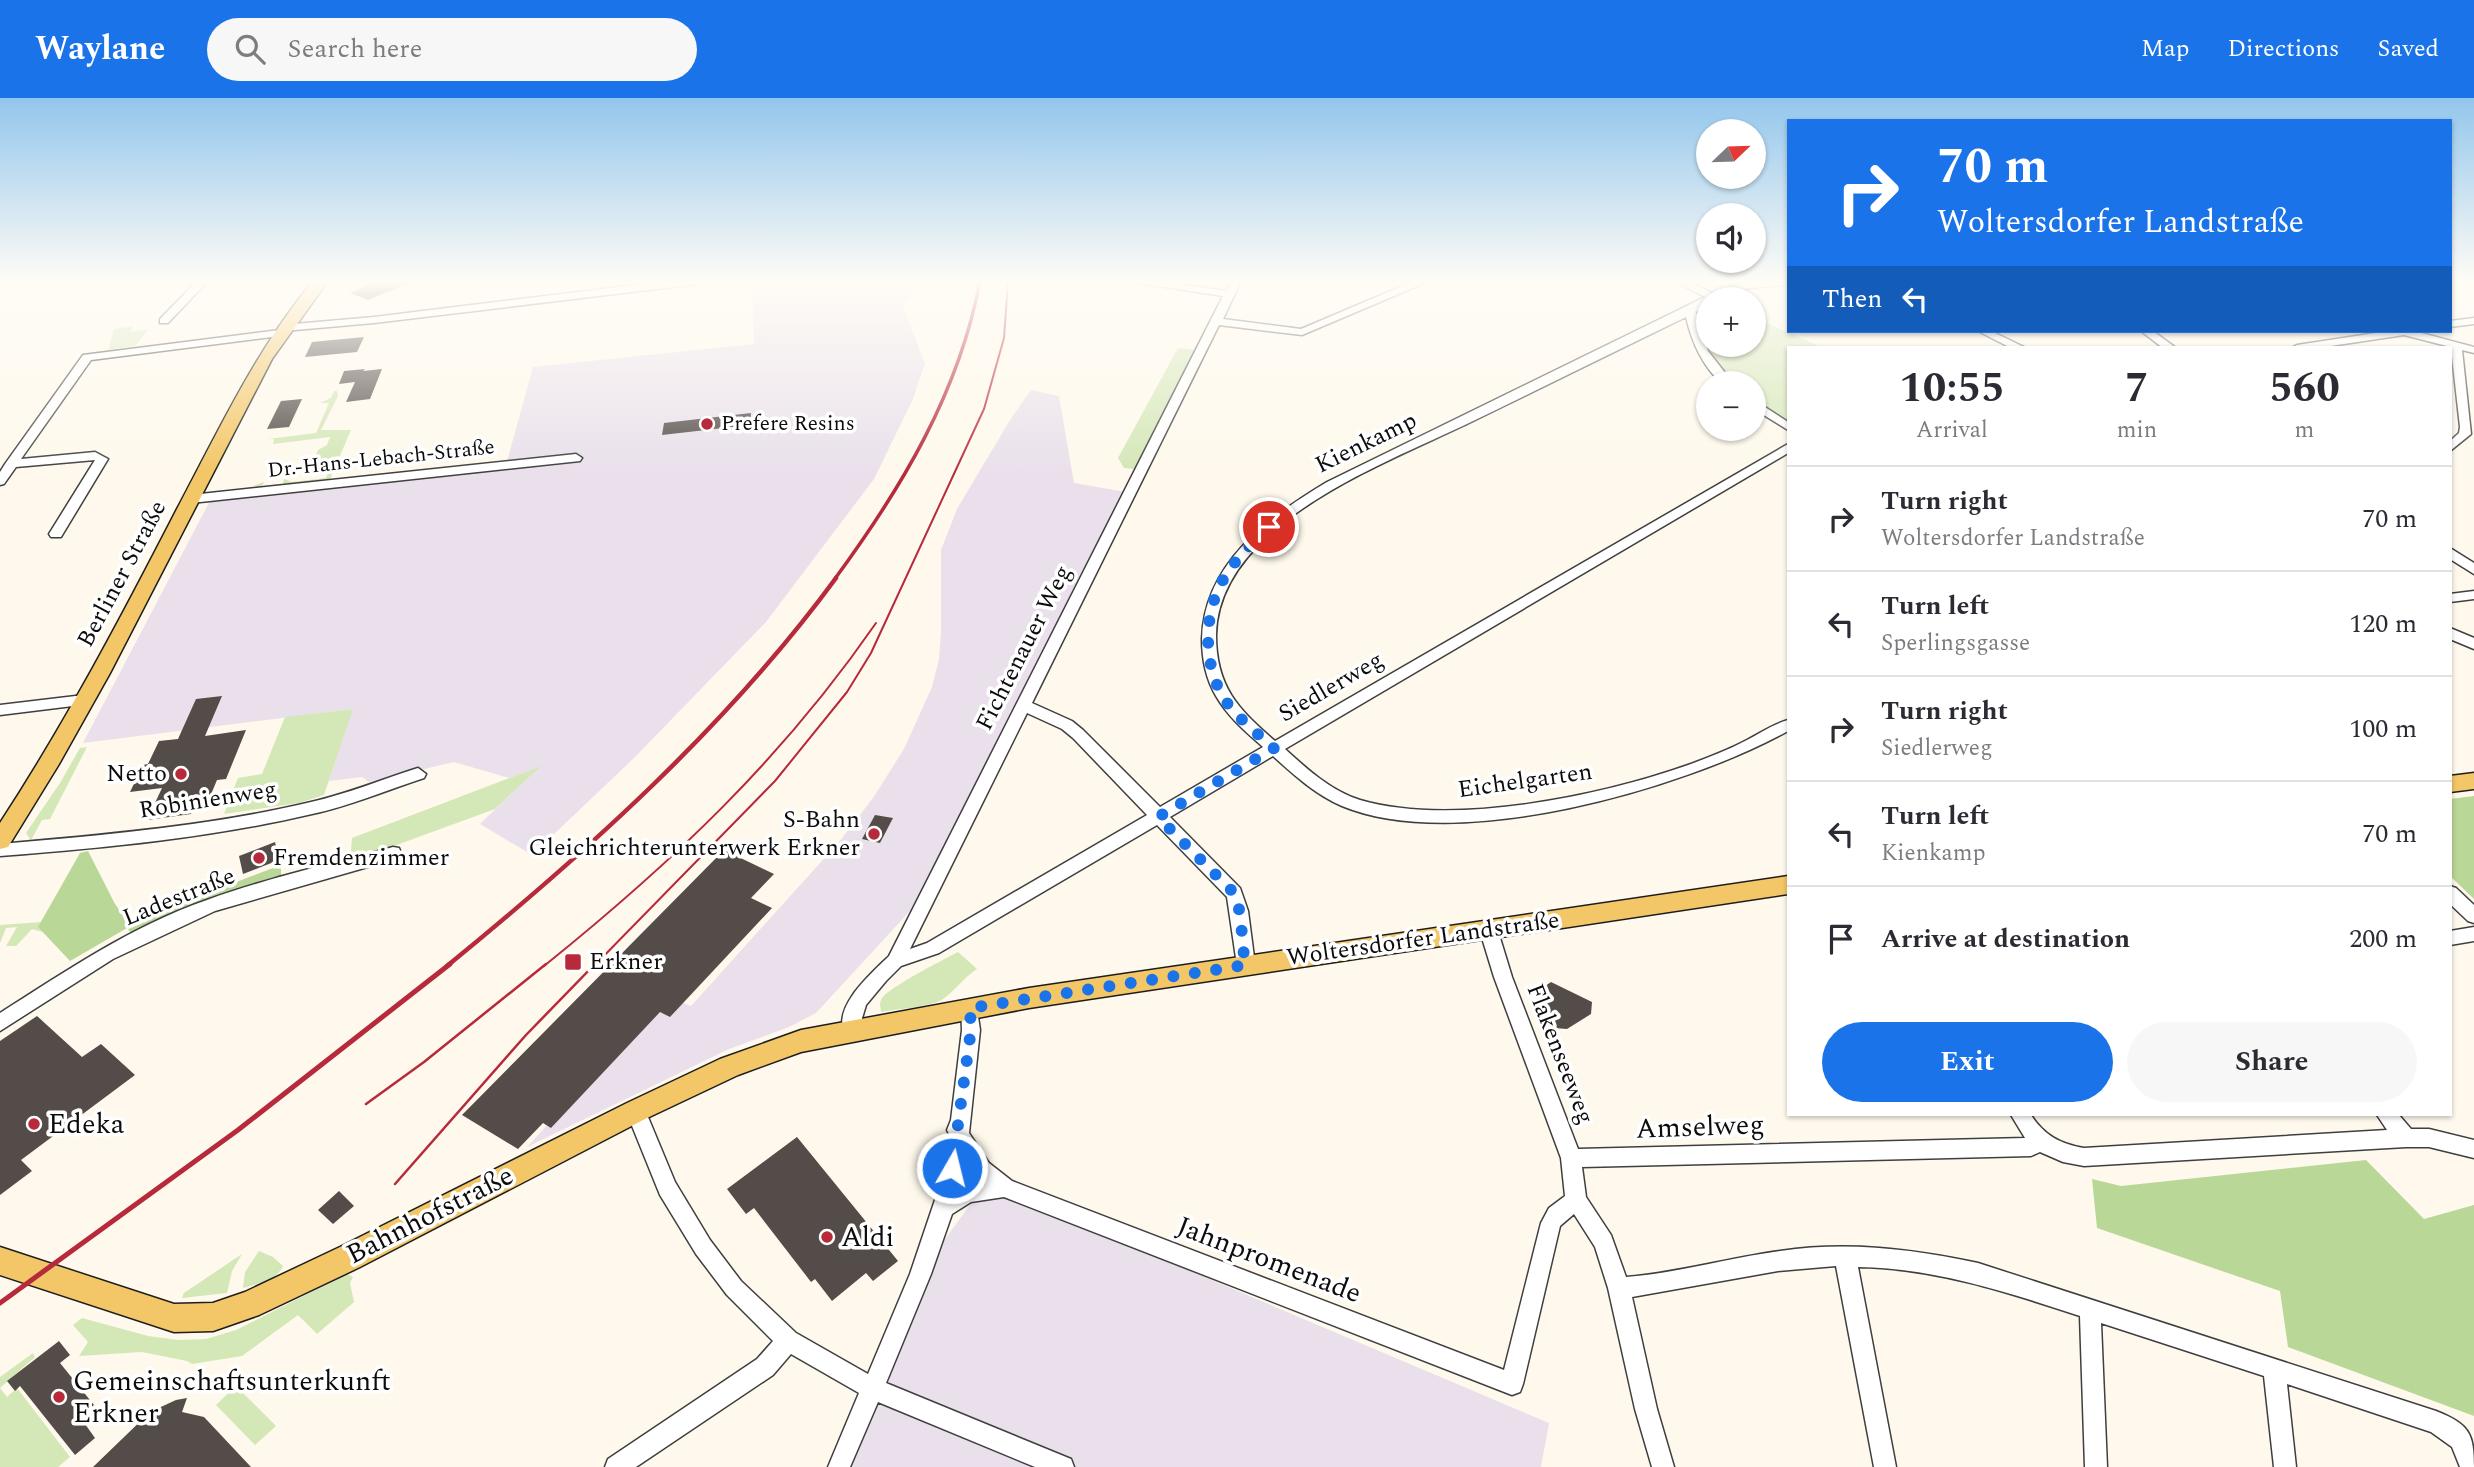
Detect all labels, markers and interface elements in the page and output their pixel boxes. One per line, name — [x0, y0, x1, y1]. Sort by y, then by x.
search box — [207, 18, 697, 81]
text: Waylane — [35, 24, 165, 74]
text: Search here — [287, 29, 422, 69]
icon: search — [231, 30, 269, 68]
text: Map — [2141, 31, 2189, 67]
text: Directions — [2227, 31, 2339, 67]
text: Saved — [2377, 31, 2439, 67]
north arrow — [1696, 119, 1766, 189]
map controls — [1696, 119, 1766, 441]
text: 70 m — [1937, 130, 2048, 205]
icon: right — [1822, 147, 1913, 238]
text: Woltersdorfer Landstraße — [1937, 198, 2304, 247]
button: sound — [1696, 203, 1766, 273]
text: Then — [1822, 279, 1882, 319]
icon: left — [1896, 280, 1934, 318]
button: + — [1696, 287, 1766, 357]
text: 10:55 — [1899, 357, 2005, 420]
text: 7 — [2125, 357, 2149, 420]
text: 560 — [2269, 357, 2340, 420]
button: − — [1696, 371, 1766, 441]
street label: Kienkamp — [1309, 403, 1423, 483]
place label: Prefere Resins — [721, 408, 855, 440]
text: Arrival — [1916, 413, 1988, 448]
text: min — [2117, 413, 2157, 448]
text: m — [2295, 413, 2314, 448]
marker: Prefere Resins — [699, 416, 715, 432]
street label: Dr.-Hans-Lebach-Straße — [266, 431, 496, 487]
text: Turn right — [1881, 481, 2008, 521]
street label: Berliner Straße — [68, 494, 176, 654]
pin — [1239, 497, 1299, 557]
text: 70 m — [2362, 499, 2417, 539]
icon: right — [1822, 500, 1860, 538]
icon: arrive — [1250, 508, 1288, 546]
text: Woltersdorfer Landstraße — [1881, 521, 2145, 556]
street label: Fichtenauer Weg — [967, 559, 1081, 737]
text: Turn left — [1881, 586, 1989, 626]
text: 120 m — [2349, 604, 2417, 644]
icon: left — [1822, 605, 1860, 643]
text: Sperlingsgasse — [1881, 626, 2030, 661]
street label: Siedlerweg — [1272, 642, 1390, 732]
text: Turn right — [1881, 691, 2008, 731]
text: 100 m — [2349, 709, 2417, 749]
icon: right — [1822, 710, 1860, 748]
text: Siedlerweg — [1881, 731, 1992, 766]
street label: Eichelgarten — [1455, 754, 1595, 808]
place label: Netto — [106, 756, 167, 792]
marker: Netto — [173, 766, 189, 782]
street label: Robinienweg — [136, 771, 280, 829]
text: Turn left — [1881, 796, 1989, 836]
place label: S-Bahn Gleichrichterunterwerk Erkner — [528, 802, 860, 866]
text: 70 m — [2362, 814, 2417, 854]
icon: left — [1822, 815, 1860, 853]
marker: S-Bahn Gleichrichterunterwerk Erkner — [866, 826, 882, 842]
text: Kienkamp — [1881, 836, 1986, 871]
place label: Fremdenzimmer — [273, 840, 449, 876]
marker: Fremdenzimmer — [251, 850, 267, 866]
street label: Ladestraße — [117, 858, 241, 936]
street label: Woltersdorfer Landstraße — [1284, 902, 1562, 976]
text: Arrive at destination — [1881, 919, 2130, 959]
text: 200 m — [2349, 919, 2417, 959]
icon: arrive — [1822, 920, 1860, 958]
place label: Erkner — [589, 944, 663, 980]
marker: Erkner — [563, 952, 583, 972]
street label: Flakenseeweg — [1517, 979, 1603, 1129]
button: Exit — [1822, 1022, 2113, 1102]
button: Share — [2127, 1022, 2417, 1102]
place label: Edeka — [48, 1103, 125, 1146]
street label: Amselweg — [1635, 1103, 1765, 1151]
marker: Edeka — [26, 1116, 42, 1132]
position arrow — [915, 1131, 989, 1205]
street label: Bahnhofstraße — [339, 1154, 521, 1276]
street label: Jahnpromenade — [1170, 1205, 1368, 1315]
place label: Aldi — [841, 1216, 894, 1259]
marker: Aldi — [819, 1229, 835, 1245]
place label: Gemeinschaftsunterkunft Erkner — [73, 1360, 391, 1435]
marker: Gemeinschaftsunterkunft Erkner — [51, 1389, 67, 1405]

